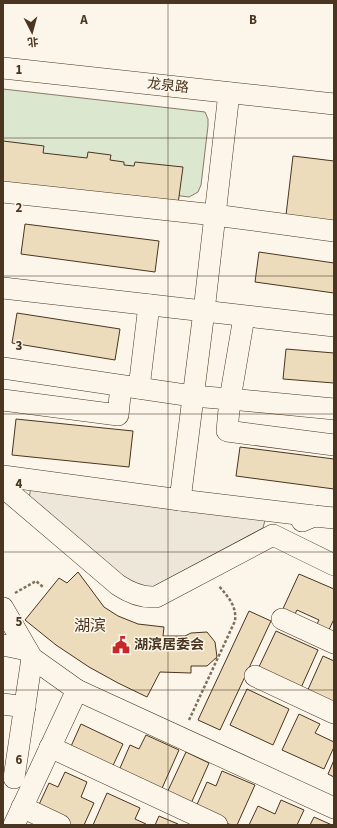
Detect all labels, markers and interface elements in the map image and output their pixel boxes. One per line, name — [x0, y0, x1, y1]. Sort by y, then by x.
text: A — [79, 11, 88, 29]
text: B — [249, 11, 257, 29]
north arrow — [12, 12, 52, 52]
text: 北 — [27, 33, 39, 49]
text: 1 — [16, 61, 23, 79]
street label: 龙泉路 — [146, 74, 190, 98]
text: 2 — [16, 199, 23, 217]
text: 3 — [16, 337, 23, 355]
text: 4 — [16, 475, 23, 493]
text: 5 — [16, 613, 23, 631]
district label: 湖滨 — [74, 615, 106, 637]
public building icon: 湖滨居委会 — [111, 635, 131, 655]
place label: 湖滨居委会 — [134, 635, 204, 655]
text: 6 — [16, 751, 23, 769]

